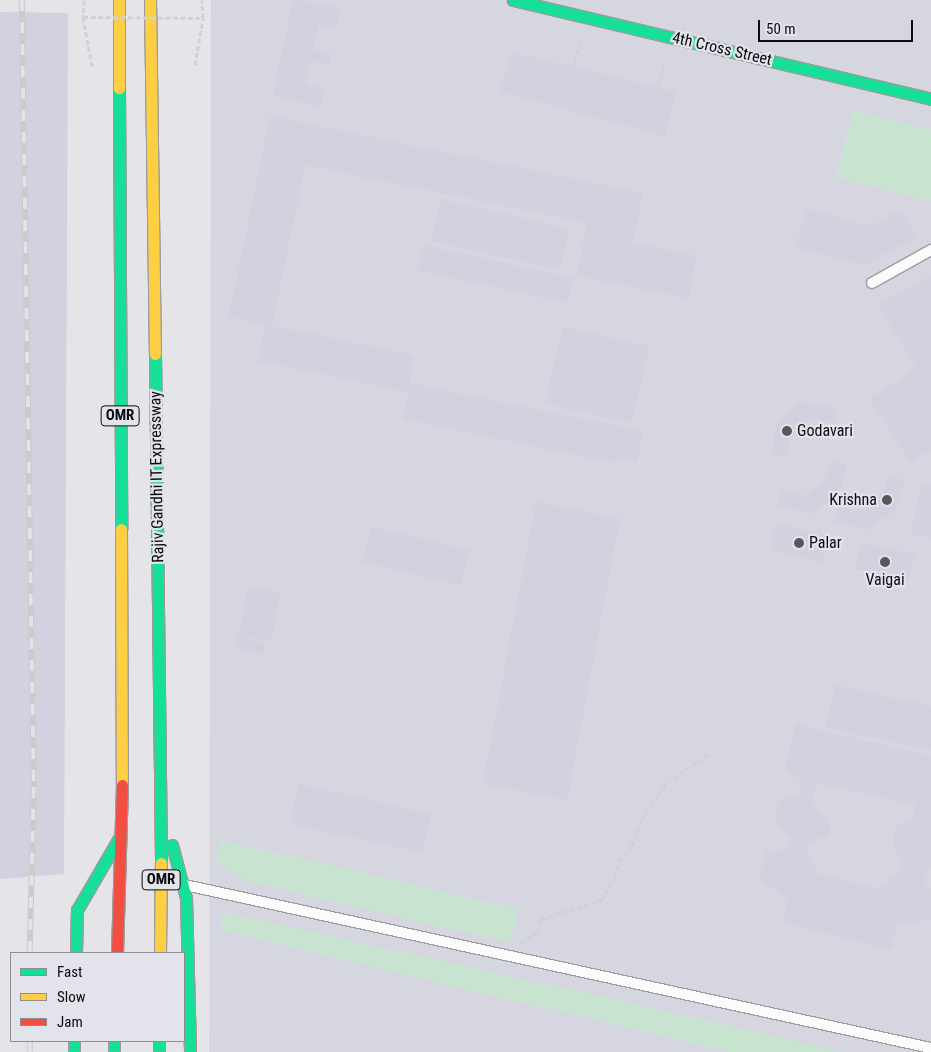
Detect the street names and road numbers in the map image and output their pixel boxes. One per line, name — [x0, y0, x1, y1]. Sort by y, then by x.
street label: 4th Cross Street — [670, 28, 774, 70]
street label: Rajiv Gandhi IT Expressway — [146, 391, 168, 563]
road number: OMR — [100, 404, 140, 428]
road number: OMR — [141, 868, 181, 892]

